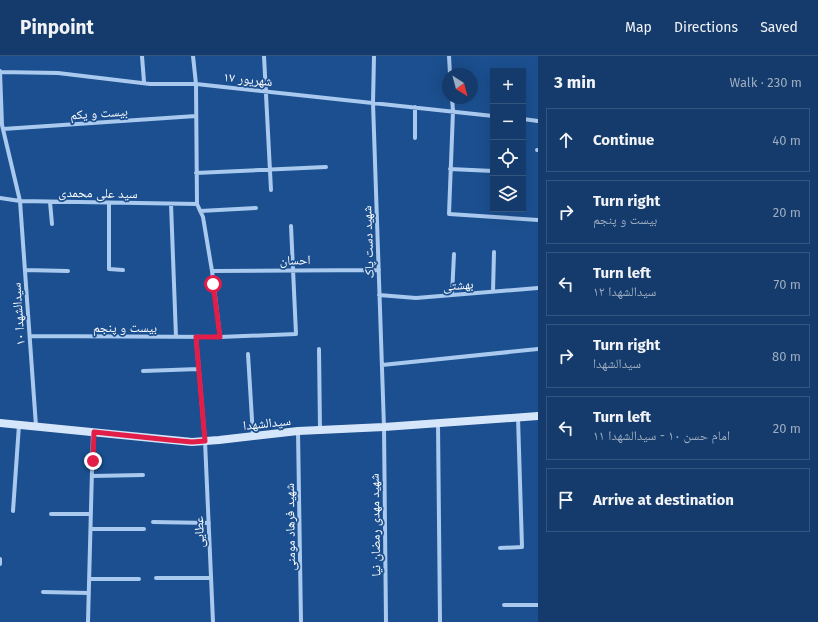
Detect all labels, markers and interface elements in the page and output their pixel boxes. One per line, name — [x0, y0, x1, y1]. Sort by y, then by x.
text: Pinpoint — [20, 16, 94, 39]
text: Map — [625, 19, 652, 36]
text: Directions — [674, 19, 738, 36]
text: Saved — [760, 19, 798, 36]
north arrow — [442, 68, 478, 104]
map controls — [490, 68, 526, 212]
button: + — [490, 68, 526, 104]
street label: ۱۷ شهریور — [223, 69, 273, 90]
text: 3 min — [554, 72, 596, 93]
text: Walk · 230 m — [730, 75, 802, 90]
street label: بیست و یکم — [70, 104, 128, 123]
button: − — [490, 104, 526, 140]
icon: ahead — [555, 129, 577, 151]
text: Continue — [593, 131, 654, 149]
text: 40 m — [772, 133, 801, 148]
button: locate — [490, 140, 526, 176]
button: layers — [490, 176, 526, 212]
street label: سید علی محمدی — [58, 185, 138, 202]
text: Turn right — [593, 192, 660, 210]
icon: right — [555, 201, 577, 223]
street label: شهید دست پاک — [359, 205, 378, 279]
text: 20 m — [773, 205, 801, 220]
text: بیست و پنجم — [593, 212, 657, 227]
street label: احسان — [279, 252, 311, 269]
text: Turn left — [593, 264, 651, 282]
icon: left — [555, 273, 577, 295]
route start — [204, 275, 222, 293]
street label: بهشتی — [442, 276, 474, 295]
text: 70 m — [774, 277, 801, 292]
street label: سیدالشهدا ۱۰ — [8, 282, 28, 346]
text: سیدالشهدا ۱۲ — [593, 284, 656, 299]
street label: بیست و پنجم — [93, 320, 157, 336]
text: Turn right — [593, 336, 660, 354]
icon: right — [555, 345, 577, 367]
text: 80 m — [772, 349, 801, 364]
text: سیدالشهدا — [593, 356, 641, 371]
text: Turn left — [593, 408, 651, 426]
street label: سیدالشهدا — [242, 413, 292, 433]
icon: left — [555, 417, 577, 439]
text: 20 m — [773, 421, 801, 436]
text: امام حسن ۱۰ - سیدالشهدا ۱۱ — [593, 428, 730, 443]
route end — [84, 452, 102, 470]
street label: شهید مهدی رمضان نیا — [367, 473, 384, 577]
street label: شهید فرهاد مومنی — [282, 483, 299, 571]
icon: arrive — [555, 489, 577, 511]
text: Arrive at destination — [593, 491, 734, 509]
street label: عطایی — [191, 516, 208, 548]

